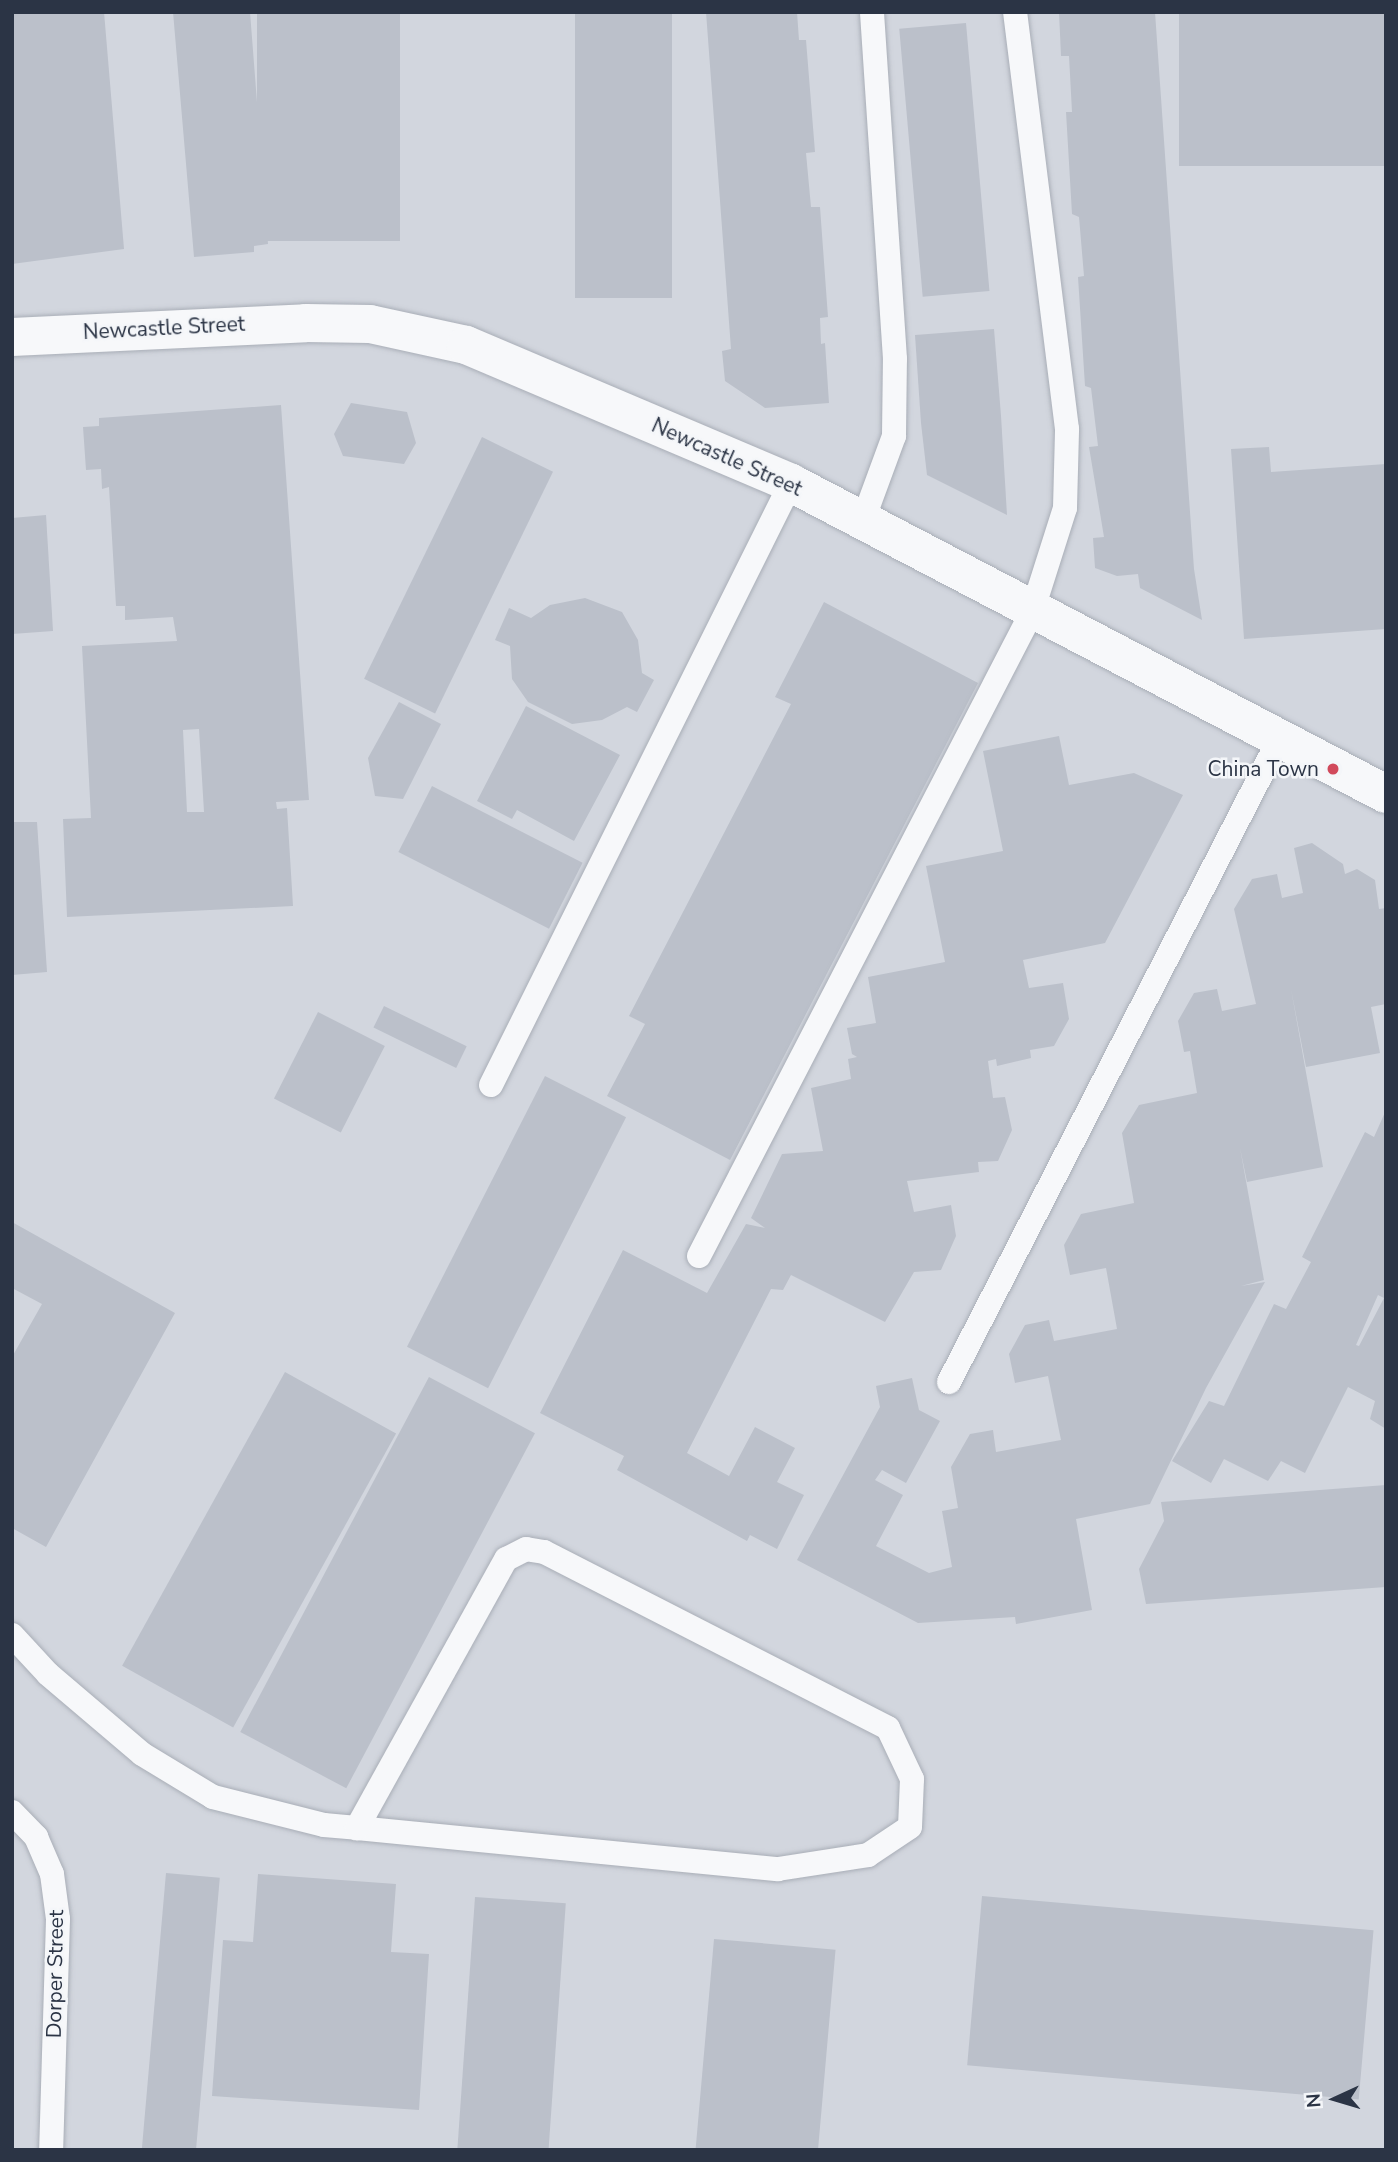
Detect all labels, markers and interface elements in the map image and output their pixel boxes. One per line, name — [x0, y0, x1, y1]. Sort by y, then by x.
street label: Newcastle Street — [82, 311, 246, 345]
street label: Newcastle Street — [648, 413, 806, 501]
place label: China Town — [1207, 756, 1319, 782]
marker: China Town — [1325, 761, 1341, 777]
street label: Dorper Street — [41, 1910, 69, 2038]
north arrow — [1300, 2064, 1370, 2134]
text: N — [1301, 2092, 1328, 2108]

